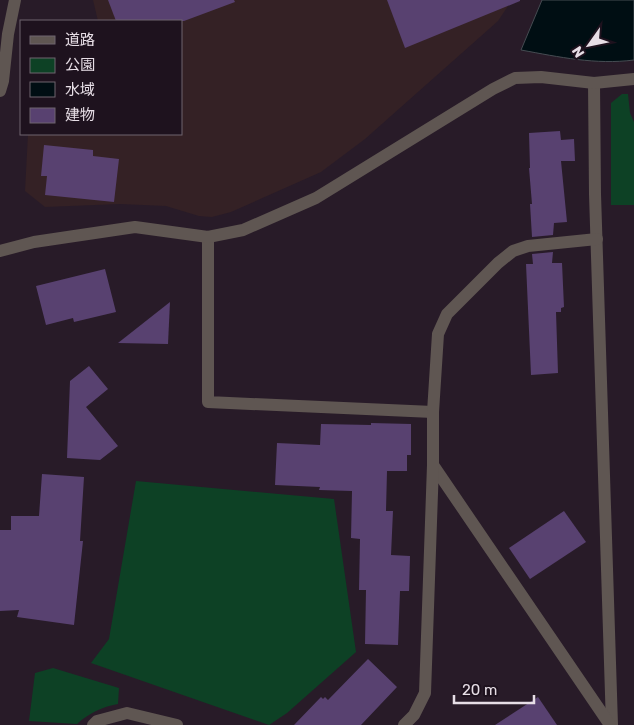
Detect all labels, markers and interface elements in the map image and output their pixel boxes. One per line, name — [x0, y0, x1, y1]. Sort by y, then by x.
legend — [20, 20, 182, 135]
north arrow — [564, 20, 614, 70]
text: 道路 — [65, 31, 95, 49]
text: N — [569, 43, 588, 61]
text: 公園 — [65, 56, 95, 74]
text: 水域 — [65, 81, 95, 99]
text: 建物 — [65, 106, 95, 124]
scale bar — [454, 672, 534, 704]
text: 20 m — [462, 681, 497, 699]

